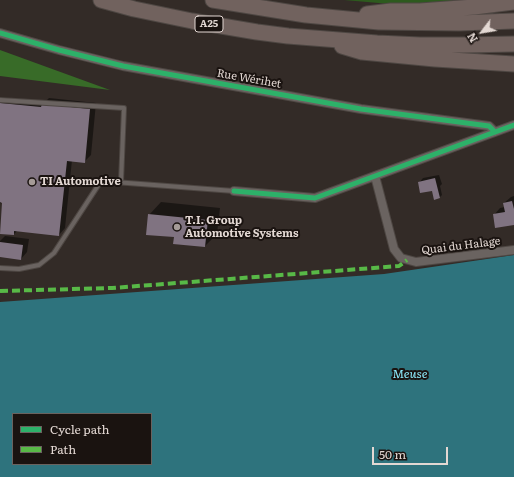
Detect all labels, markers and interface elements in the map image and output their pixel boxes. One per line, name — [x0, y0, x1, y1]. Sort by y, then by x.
north arrow — [462, 12, 502, 52]
road number: A25 — [195, 16, 223, 32]
text: N — [462, 30, 481, 46]
street label: Rue Wérihet — [216, 67, 282, 91]
place label: TI Automotive — [40, 175, 121, 189]
marker: TI Automotive — [27, 177, 37, 187]
place label: T.I. Group Automotive Systems — [185, 214, 299, 240]
marker: T.I. Group Automotive Systems — [172, 222, 182, 232]
street label: Quai du Halage — [421, 235, 501, 257]
water label: Meuse — [393, 367, 427, 381]
legend — [12, 413, 152, 465]
text: Cycle path — [50, 420, 110, 438]
scale bar — [374, 439, 450, 465]
text: Path — [50, 440, 76, 458]
text: 50 m — [379, 445, 406, 463]

